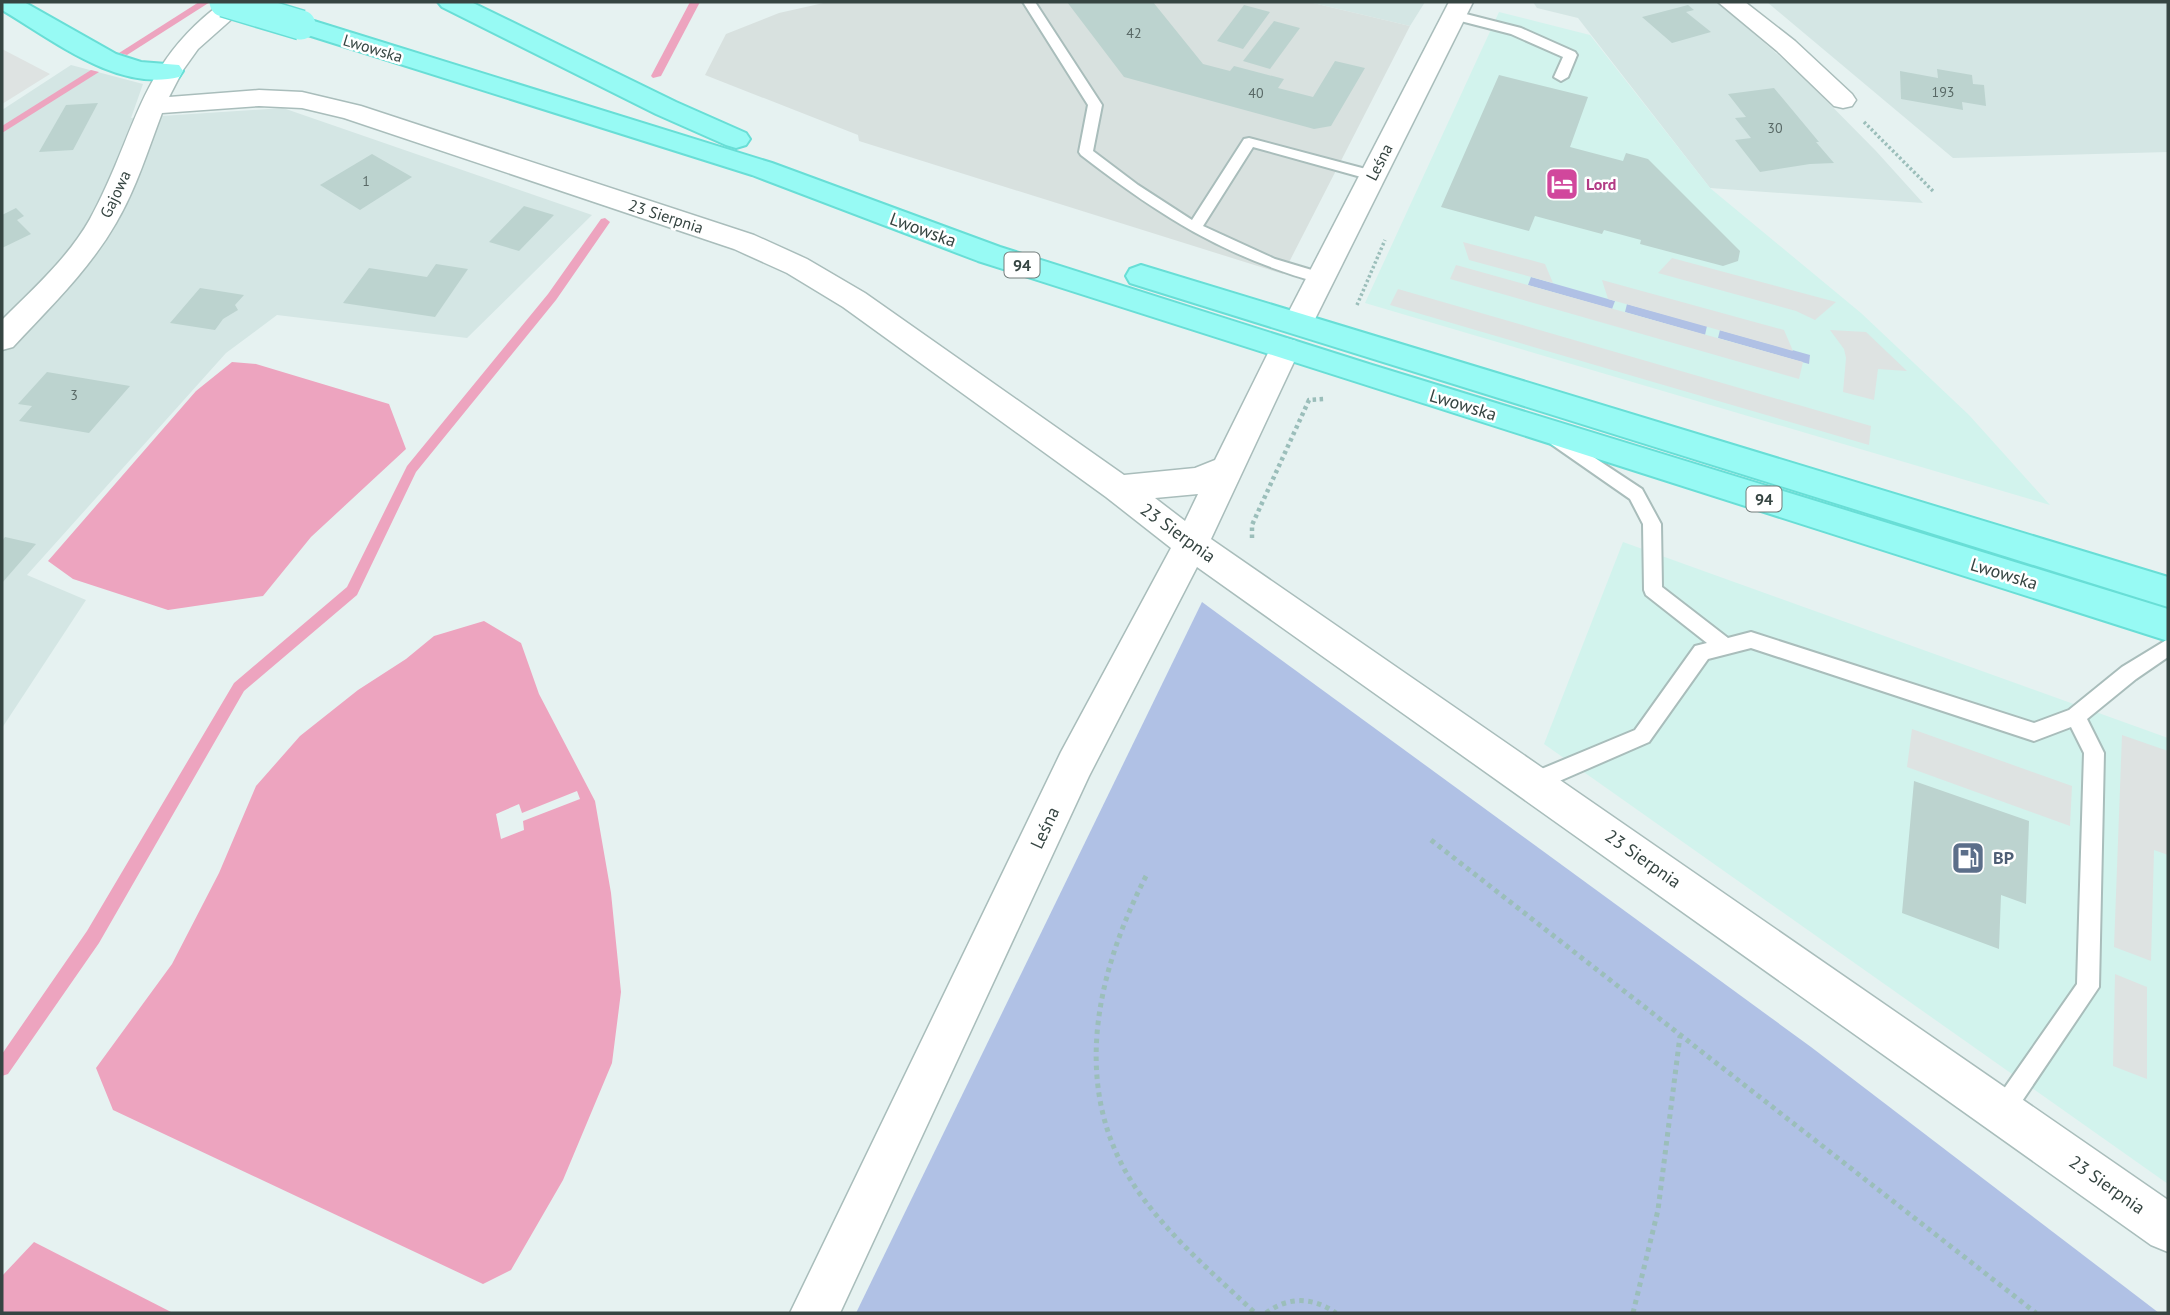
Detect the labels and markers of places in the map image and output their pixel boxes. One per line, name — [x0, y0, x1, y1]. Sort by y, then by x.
hotel icon: Lord — [1543, 165, 1581, 203]
place label: Lord — [1586, 174, 1617, 194]
fuel station icon: BP — [1949, 839, 1987, 877]
place label: BP — [1993, 846, 2014, 869]

